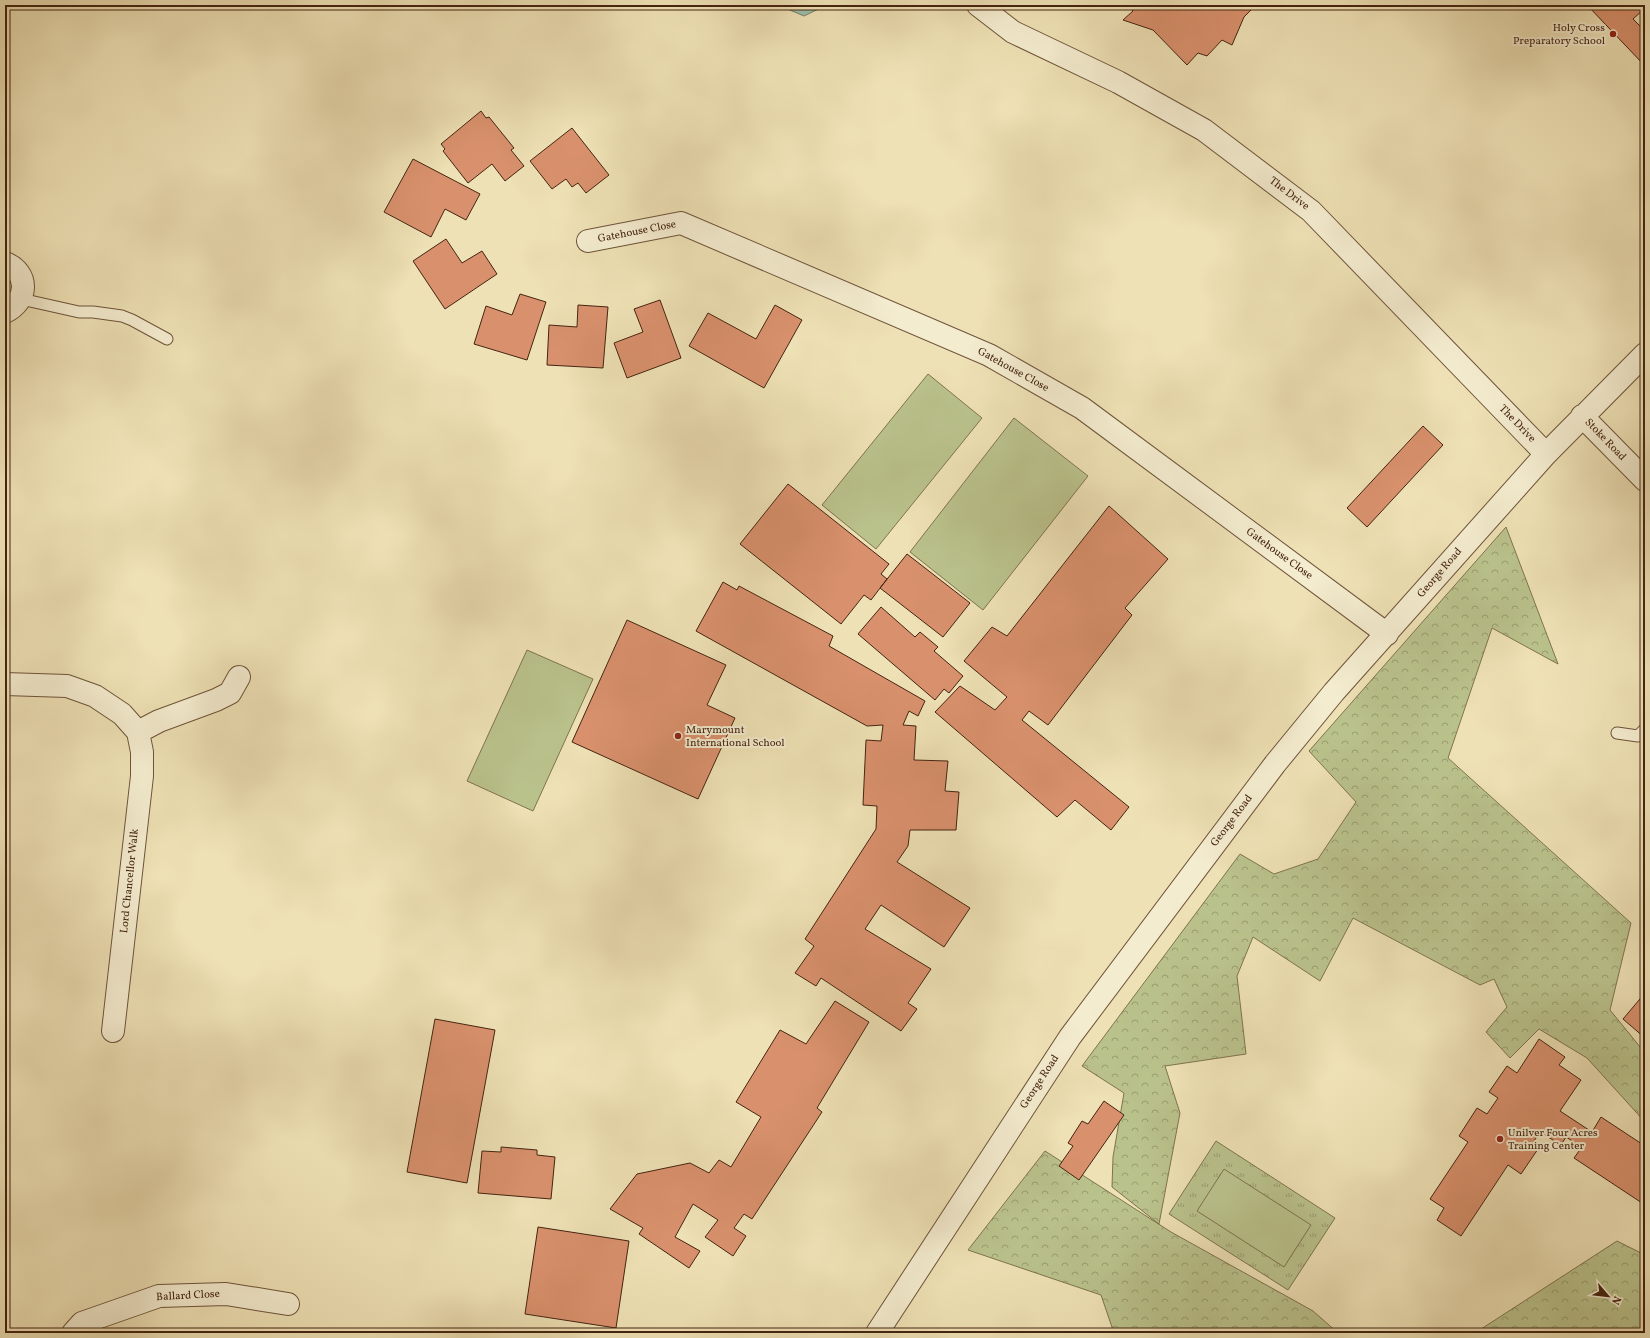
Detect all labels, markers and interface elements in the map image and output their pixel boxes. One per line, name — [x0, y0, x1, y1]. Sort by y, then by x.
place label: Holy Cross Preparatory School — [1513, 21, 1605, 49]
marker: Holy Cross Preparatory School — [1608, 29, 1618, 39]
street label: The Drive — [1266, 174, 1312, 214]
street label: Gatehouse Close — [597, 217, 677, 247]
street label: Gatehouse Close — [975, 344, 1051, 396]
street label: The Drive — [1495, 402, 1539, 446]
street label: Stoke Road — [1581, 415, 1629, 465]
street label: Gatehouse Close — [1243, 525, 1315, 583]
street label: George Road — [1414, 545, 1466, 601]
place label: Marymount International School — [686, 723, 785, 751]
marker: Marymount International School — [673, 731, 683, 741]
street label: George Road — [1207, 792, 1257, 850]
street label: Lord Chancellor Walk — [117, 828, 143, 934]
street label: George Road — [1017, 1052, 1063, 1112]
place label: Unilver Four Acres Training Center — [1508, 1126, 1598, 1154]
marker: Unilver Four Acres Training Center — [1495, 1134, 1505, 1144]
north arrow — [1588, 1276, 1628, 1316]
street label: Ballard Close — [156, 1287, 220, 1305]
text: N — [1607, 1293, 1624, 1307]

